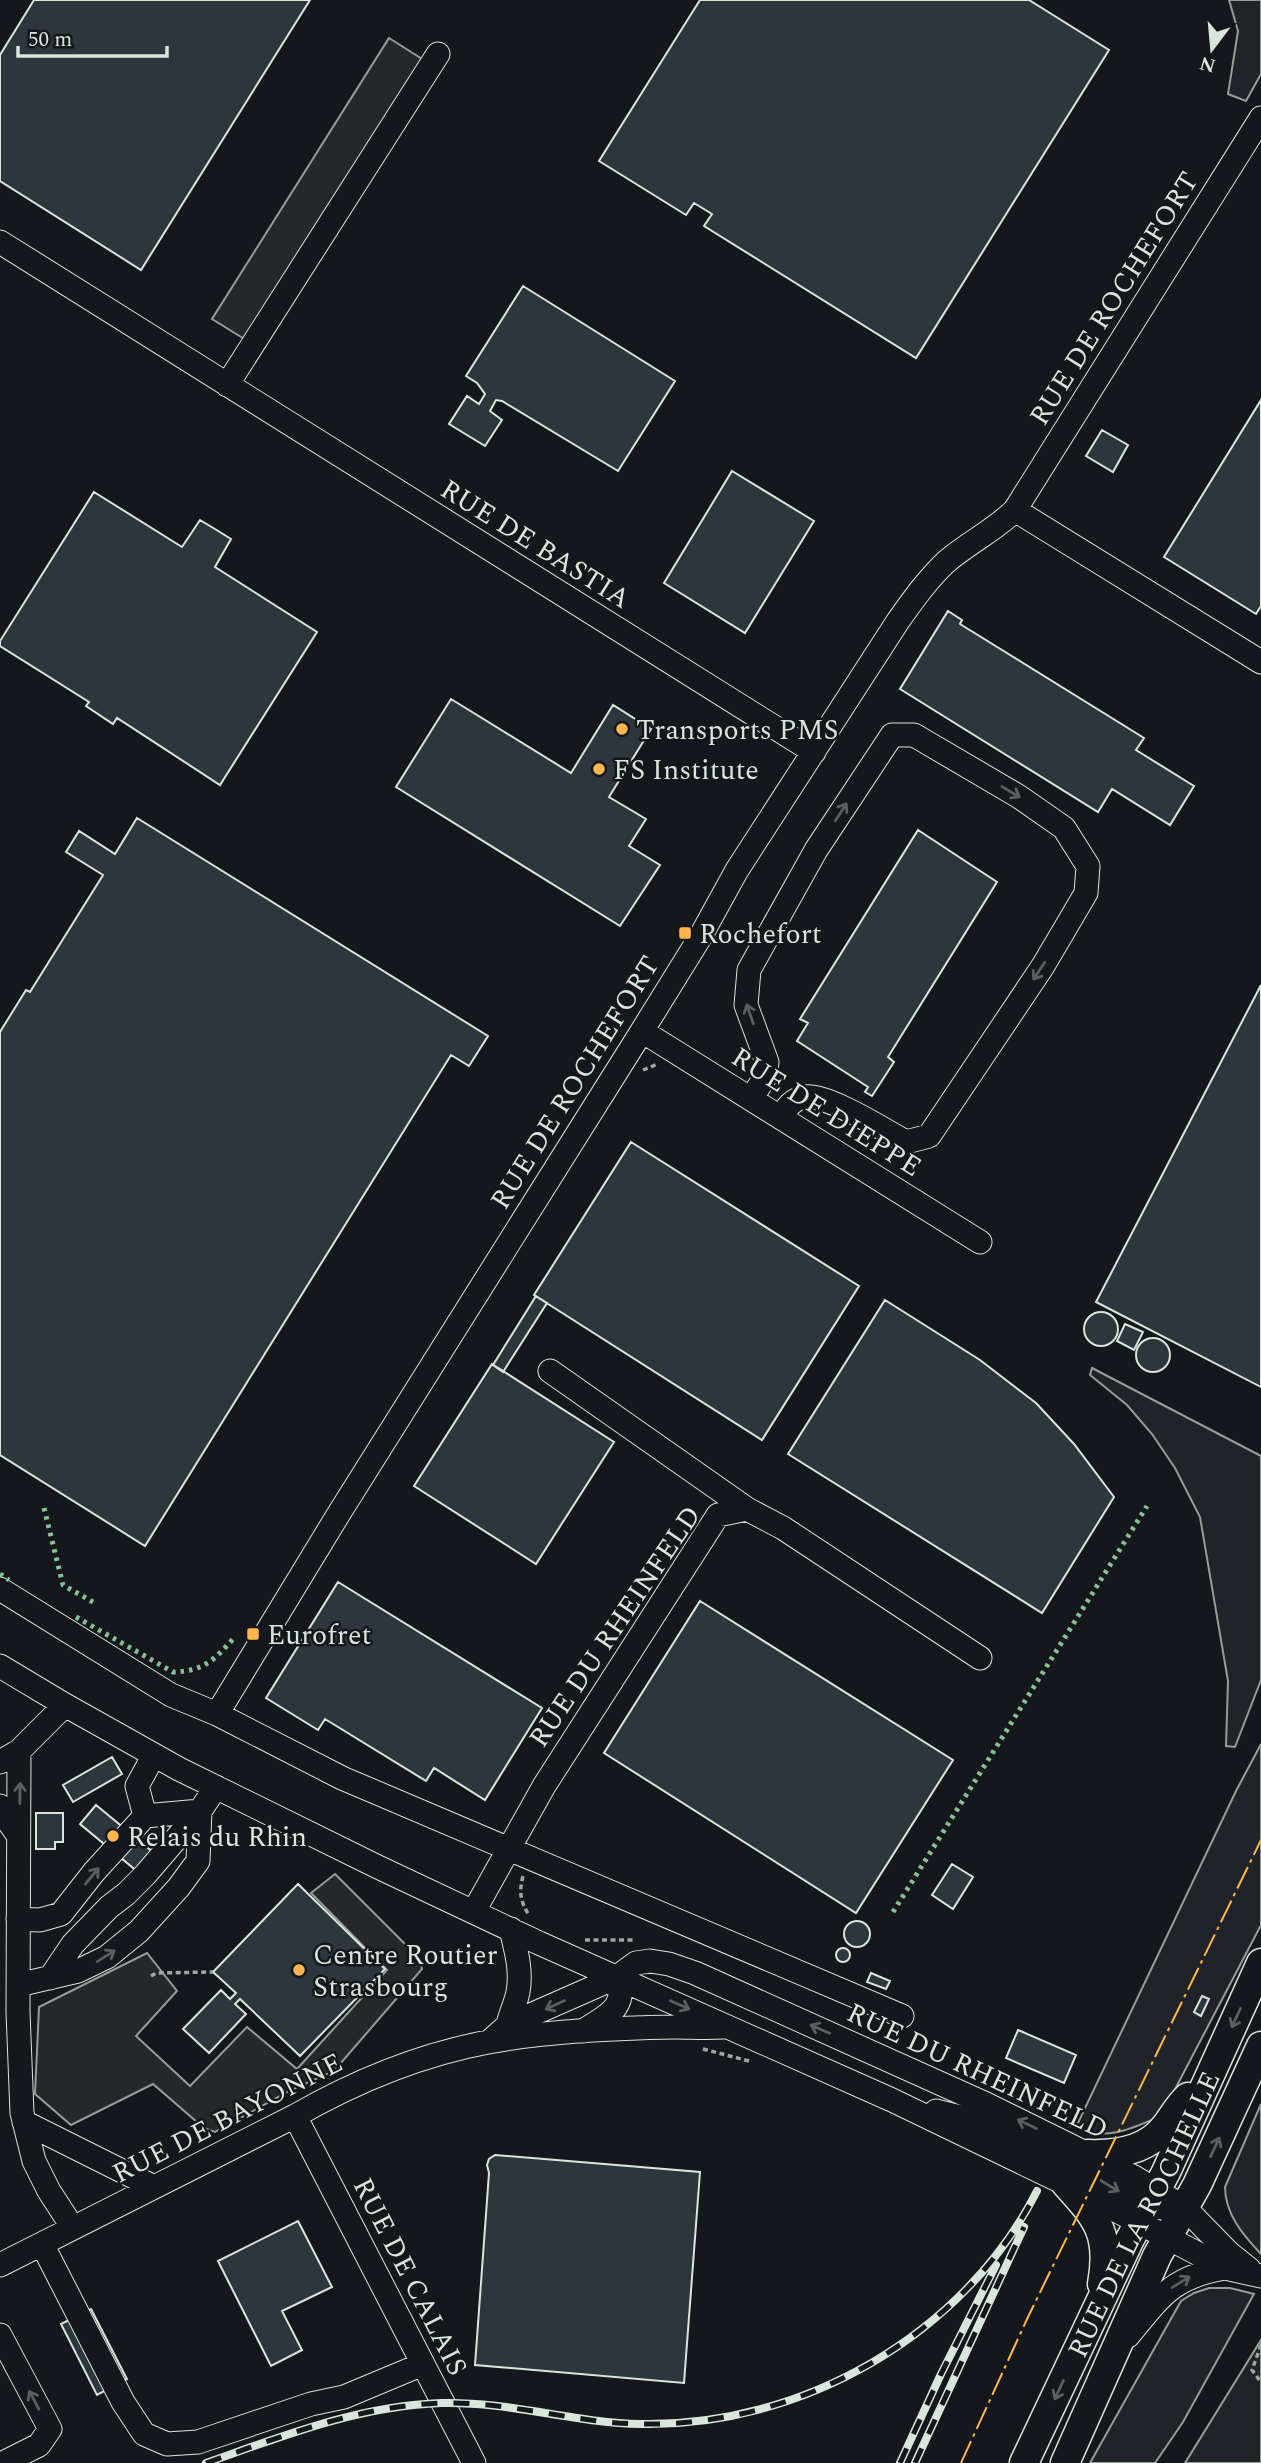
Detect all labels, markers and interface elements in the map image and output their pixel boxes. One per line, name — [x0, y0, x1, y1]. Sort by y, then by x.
scale bar — [18, 14, 166, 58]
north arrow — [1177, 14, 1247, 84]
text: 50 m — [28, 24, 72, 56]
text: N — [1196, 48, 1219, 80]
street label: RUE DE ROCHEFORT — [1019, 163, 1210, 434]
street label: RUE DE BASTIA — [432, 468, 639, 620]
place label: Transports PMS — [636, 709, 838, 752]
marker: Transports PMS — [614, 721, 630, 737]
place label: FS Institute — [613, 749, 759, 792]
marker: FS Institute — [591, 761, 607, 777]
one-way arrow — [1000, 785, 1020, 799]
one-way arrow — [834, 803, 848, 823]
place label: Rochefort — [699, 913, 822, 956]
marker: Rochefort — [677, 925, 693, 941]
street label: RUE DE ROCHEFORT — [480, 947, 671, 1218]
one-way arrow — [1032, 960, 1046, 980]
one-way arrow — [743, 1003, 755, 1025]
street label: RUE DE DIEPPE — [723, 1036, 930, 1188]
street label: RUE DU RHEINFELD — [518, 1497, 712, 1757]
place label: Eurofret — [267, 1614, 371, 1657]
marker: Eurofret — [245, 1626, 261, 1642]
one-way arrow — [13, 1782, 27, 1805]
place label: Relais du Rhin — [127, 1816, 307, 1859]
marker: Relais du Rhin — [105, 1828, 121, 1844]
one-way arrow — [84, 1867, 99, 1885]
place label: Centre Routier Strasbourg — [313, 1934, 498, 2009]
one-way arrow — [95, 1948, 115, 1962]
marker: Centre Routier Strasbourg — [291, 1962, 307, 1978]
street label: RUE DU RHEINFELD — [840, 1992, 1115, 2151]
one-way arrow — [545, 1999, 566, 2012]
one-way arrow — [669, 1999, 690, 2012]
one-way arrow — [1229, 2006, 1242, 2028]
one-way arrow — [810, 2022, 831, 2035]
street label: RUE DE BAYONNE — [105, 2042, 350, 2195]
street label: RUE DE LA ROCHELLE — [1057, 2064, 1232, 2365]
one-way arrow — [1017, 2117, 1038, 2130]
one-way arrow — [1209, 2136, 1222, 2158]
street label: RUE DE CALAIS — [341, 2170, 478, 2383]
one-way arrow — [1099, 2179, 1119, 2193]
one-way arrow — [1170, 2274, 1190, 2288]
one-way arrow — [1051, 2379, 1064, 2400]
one-way arrow — [27, 2390, 41, 2411]

